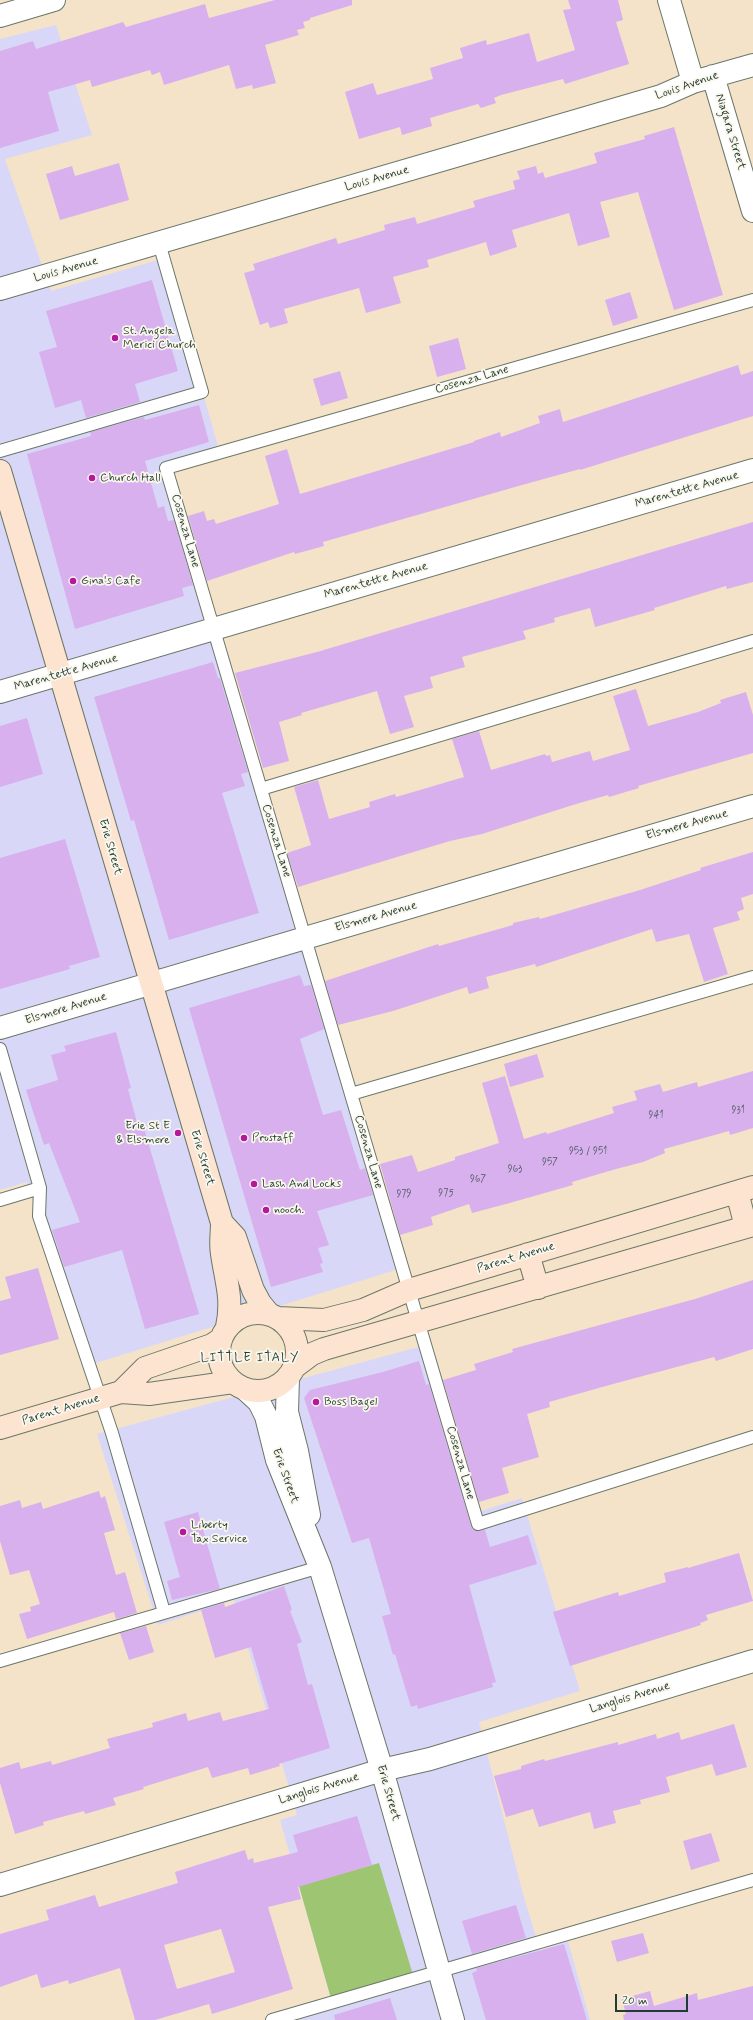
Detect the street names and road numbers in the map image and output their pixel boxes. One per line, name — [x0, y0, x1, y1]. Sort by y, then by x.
street label: Louis Avenue — [653, 68, 721, 104]
street label: Niagara Street — [712, 92, 748, 172]
street label: Louis Avenue — [343, 163, 411, 195]
street label: Louis Avenue — [32, 254, 100, 286]
street label: Cosenza Lane — [434, 363, 510, 397]
street label: Marentette Avenue — [634, 468, 740, 512]
street label: Cosenza Lane — [168, 493, 202, 569]
street label: Marentette Avenue — [323, 559, 429, 603]
street label: Marentette Avenue — [13, 651, 119, 695]
street label: Cosenza Lane — [258, 803, 294, 879]
street label: Elsmere Avenue — [644, 806, 730, 844]
street label: Erie Street — [95, 817, 125, 877]
street label: Elsmere Avenue — [333, 898, 419, 936]
street label: Elsmere Avenue — [23, 990, 109, 1028]
street label: Cosenza Lane — [351, 1114, 385, 1190]
street label: Erie Street — [187, 1128, 217, 1188]
street label: Parent Avenue — [476, 1239, 556, 1277]
street label: Parent Avenue — [21, 1391, 101, 1429]
street label: Cosenza Lane — [443, 1425, 477, 1501]
street label: Erie Street — [268, 1446, 302, 1506]
street label: Langlois Avenue — [588, 1679, 672, 1717]
street label: Erie Street — [373, 1763, 403, 1823]
street label: Langlois Avenue — [277, 1770, 361, 1808]

